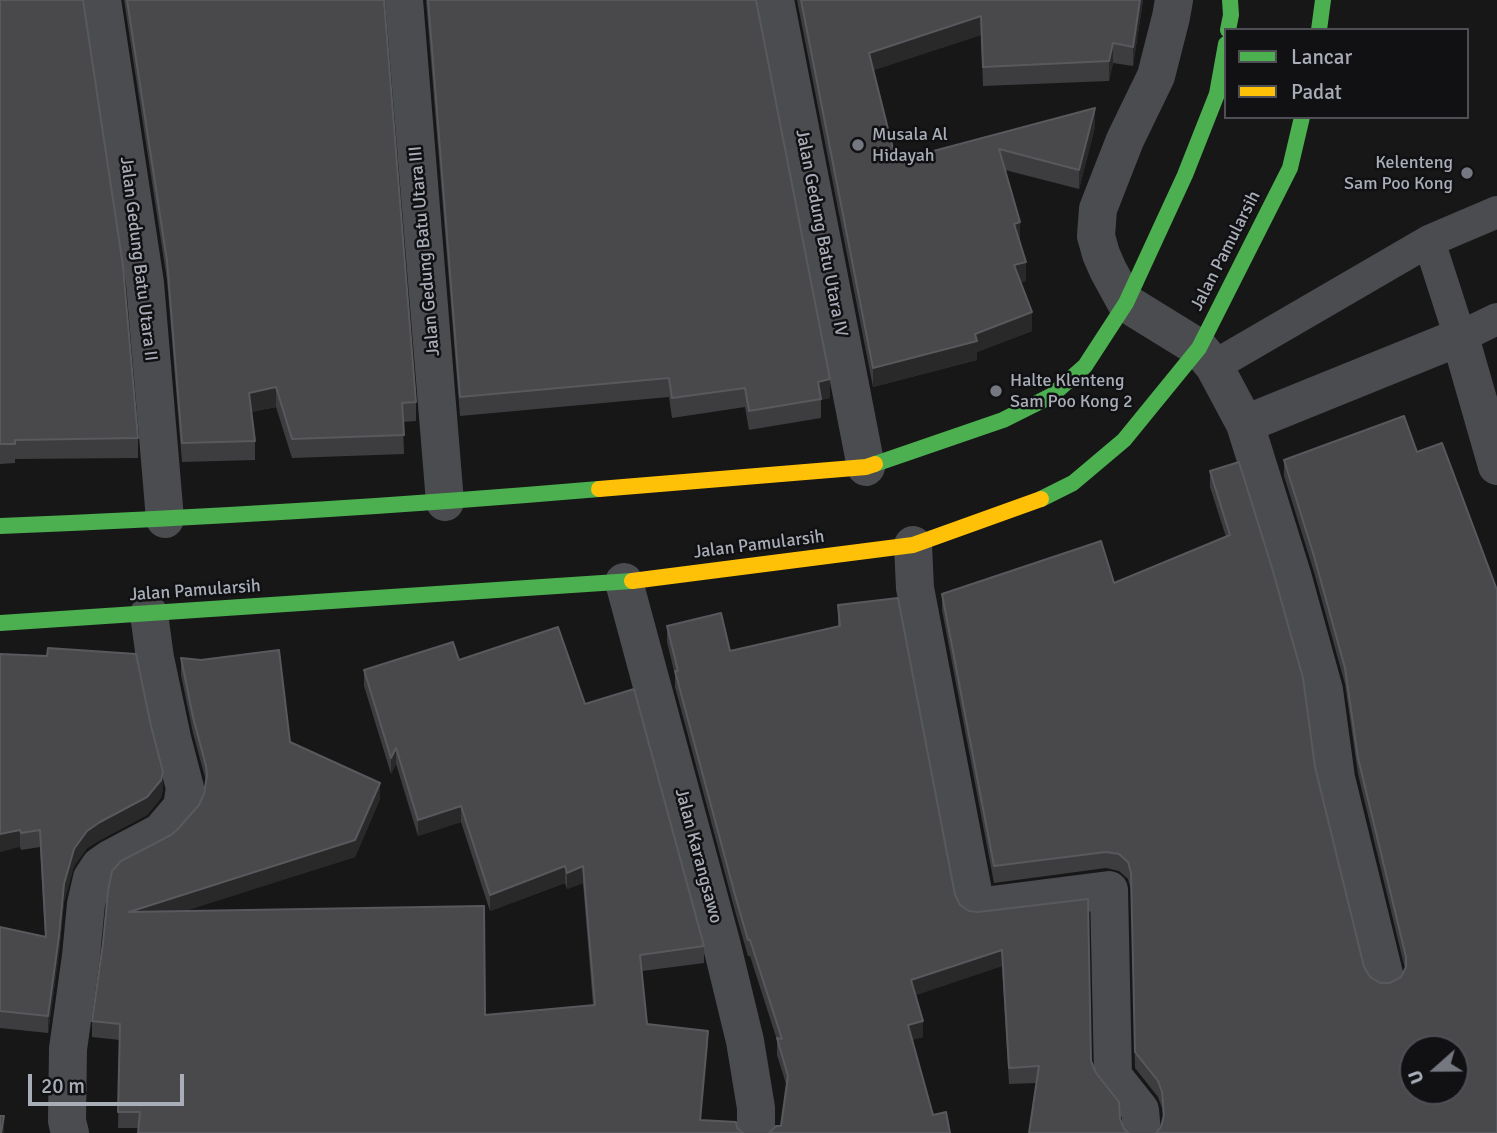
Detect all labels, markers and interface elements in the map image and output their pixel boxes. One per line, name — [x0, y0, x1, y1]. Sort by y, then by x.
legend — [1224, 28, 1469, 119]
text: Lancar — [1291, 44, 1352, 70]
text: Padat — [1291, 79, 1342, 105]
place label: Musala Al Hidayah — [872, 124, 948, 166]
street label: Jalan Gedung Batu Utara IV — [790, 127, 852, 339]
marker: Musala Al Hidayah — [850, 137, 866, 153]
street label: Jalan Gedung Batu Utara III — [405, 145, 445, 357]
place label: Kelenteng Sam Poo Kong — [1344, 152, 1453, 194]
street label: Jalan Gedung Batu Utara II — [115, 156, 161, 362]
marker: Kelenteng Sam Poo Kong — [1459, 165, 1475, 181]
street label: Jalan Pamularsih — [1186, 187, 1266, 315]
place label: Halte Klenteng Sam Poo Kong 2 — [1010, 370, 1133, 412]
marker: Halte Klenteng Sam Poo Kong 2 — [988, 383, 1004, 399]
street label: Jalan Pamularsih — [692, 526, 826, 564]
street label: Jalan Pamularsih — [129, 576, 261, 606]
street label: Jalan Karangsawo — [670, 786, 726, 926]
north arrow — [1399, 1035, 1469, 1105]
scale bar — [32, 1060, 187, 1104]
text: U — [1403, 1067, 1430, 1087]
text: 20 m — [41, 1073, 85, 1099]

